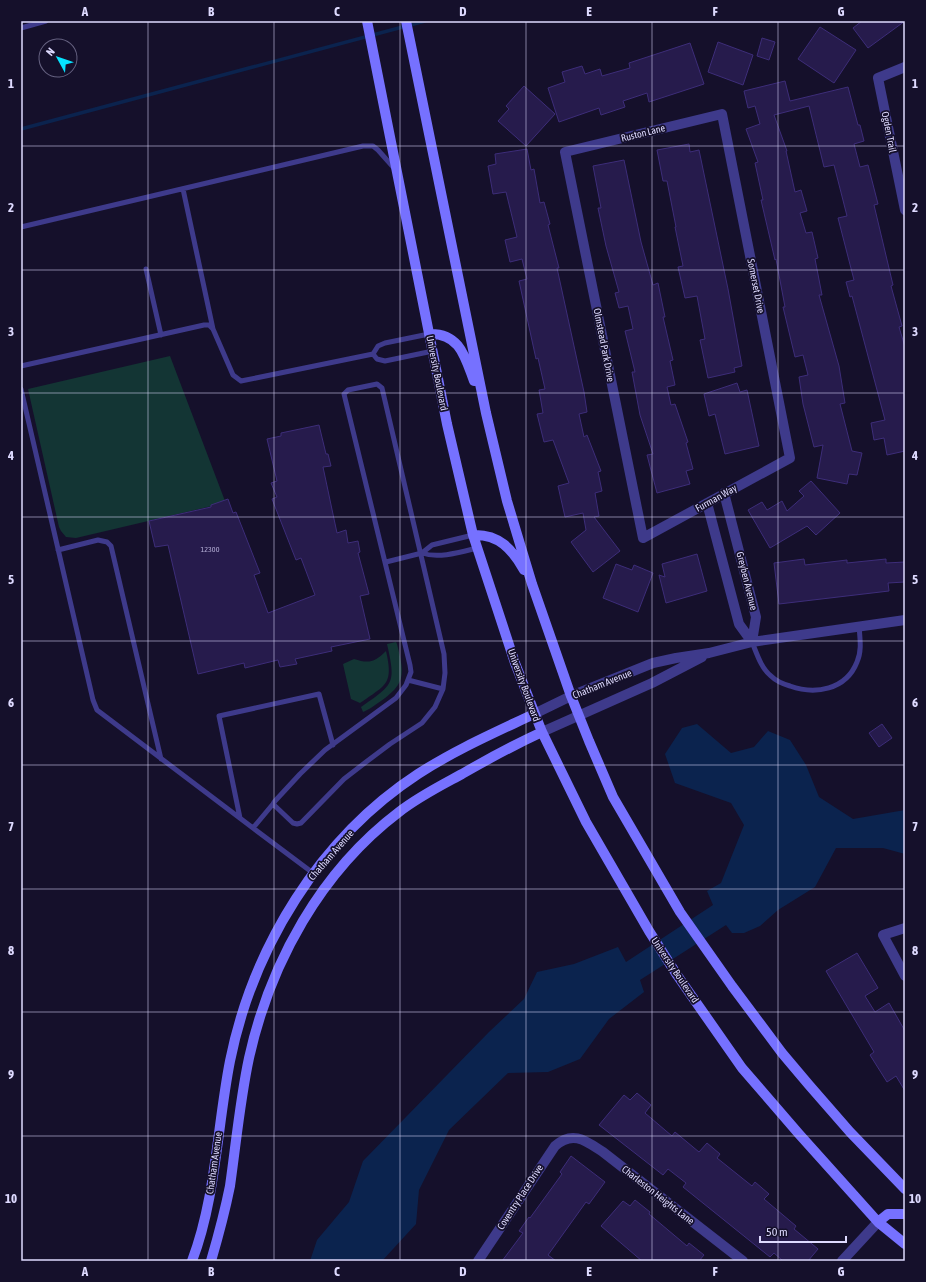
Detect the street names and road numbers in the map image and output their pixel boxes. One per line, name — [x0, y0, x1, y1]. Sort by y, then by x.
street label: Ogden Trail — [880, 111, 898, 154]
street label: Ruston Lane — [620, 122, 667, 144]
street label: Somerset Drive — [745, 258, 767, 315]
street label: Olmstead Park Drive — [591, 307, 617, 383]
street label: University Boulevard — [424, 334, 450, 412]
street label: Furman Way — [693, 482, 739, 514]
street label: Greyben Avenue — [734, 551, 760, 612]
street label: University Boulevard — [506, 647, 542, 723]
street label: Chatham Avenue — [571, 667, 634, 701]
street label: Chatham Avenue — [306, 827, 356, 882]
street label: University Boulevard — [649, 935, 701, 1005]
street label: Chatham Avenue — [204, 1131, 224, 1195]
street label: Coventry Place Drive — [495, 1162, 545, 1231]
street label: Charleston Heights Lane — [620, 1163, 697, 1227]

